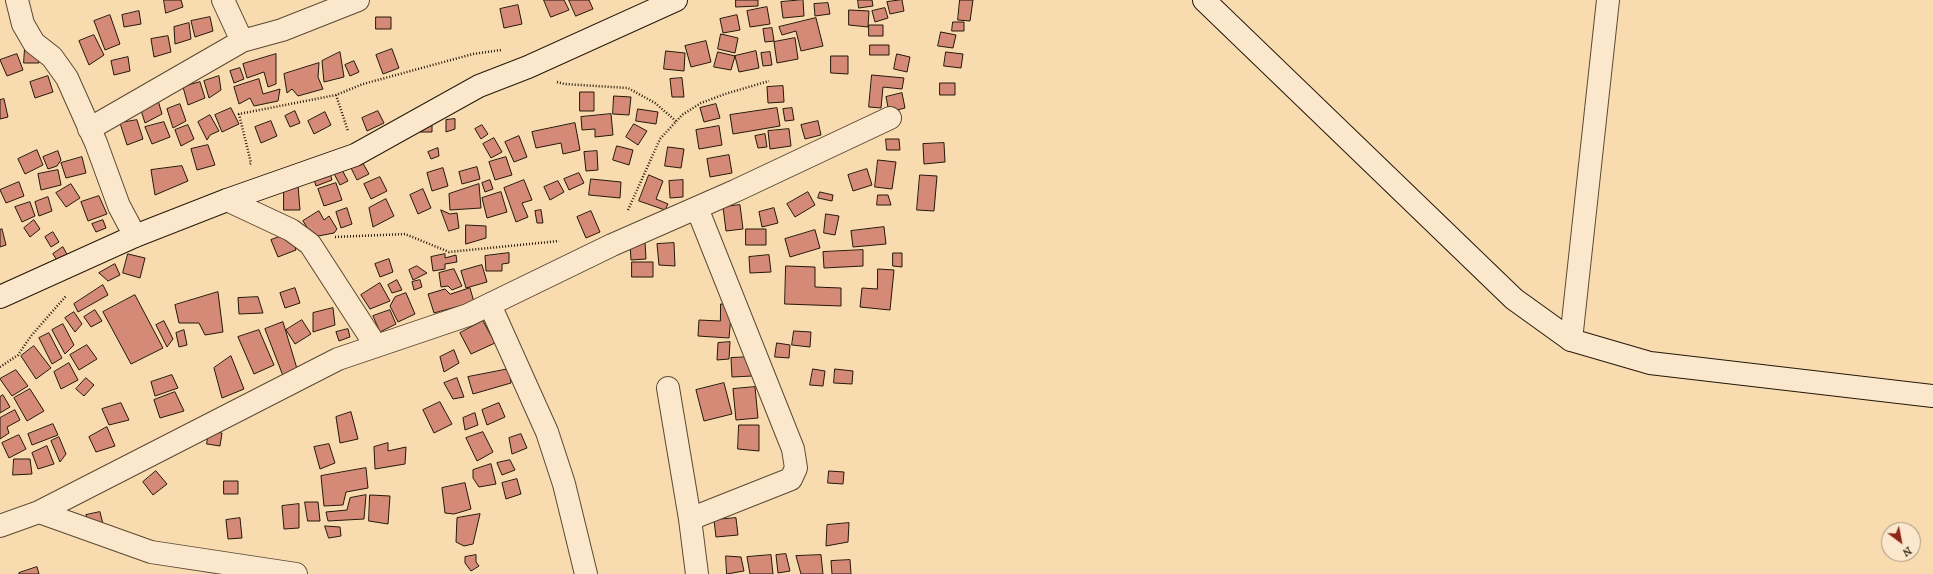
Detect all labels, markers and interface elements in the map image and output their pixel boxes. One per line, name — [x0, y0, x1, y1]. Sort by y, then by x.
north arrow — [1881, 522, 1921, 562]
text: N — [1900, 544, 1914, 559]

